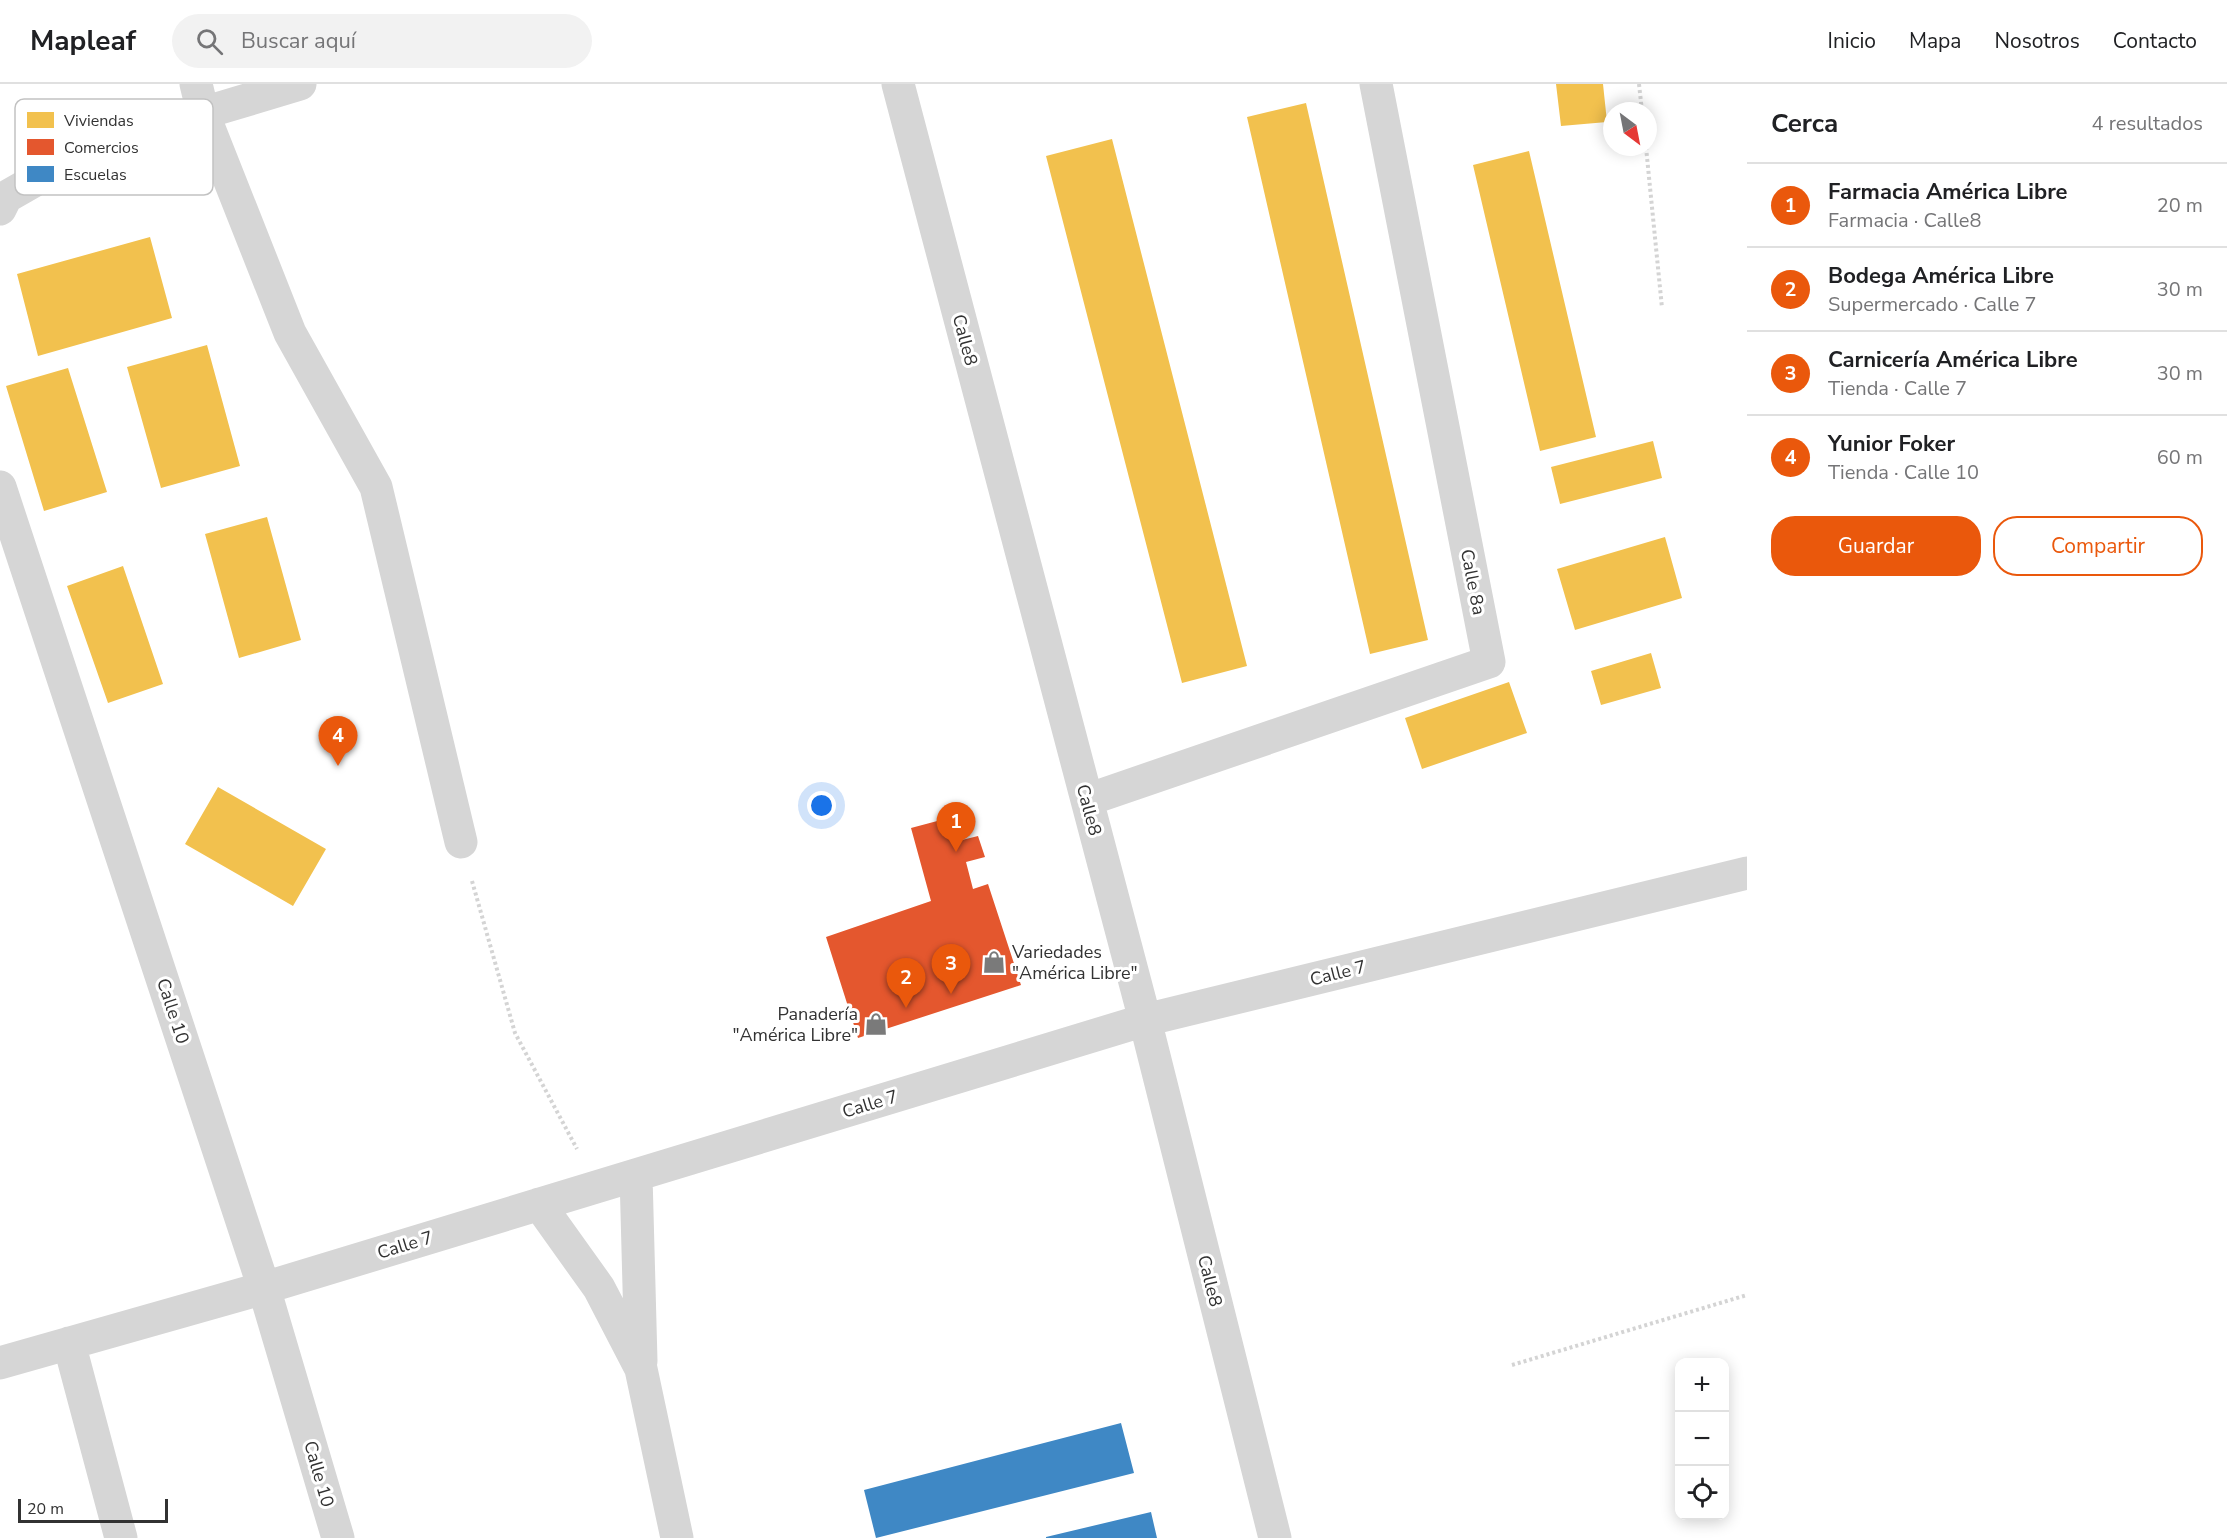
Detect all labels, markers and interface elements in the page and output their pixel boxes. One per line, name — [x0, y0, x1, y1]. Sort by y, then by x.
search box — [172, 14, 592, 68]
text: Mapleaf — [30, 22, 136, 60]
icon: search — [193, 25, 226, 58]
text: Buscar aquí — [241, 26, 356, 56]
text: Inicio — [1828, 27, 1876, 55]
text: Mapa — [1909, 27, 1961, 55]
text: Nosotros — [1994, 27, 2080, 55]
text: Contacto — [2113, 27, 2197, 55]
legend — [15, 99, 213, 195]
north arrow — [1603, 102, 1657, 156]
text: Cerca — [1771, 106, 1838, 141]
text: Viviendas — [63, 110, 134, 132]
text: 4 resultados — [2092, 110, 2203, 137]
text: Comercios — [64, 137, 139, 159]
text: Escuelas — [64, 164, 127, 186]
text: Farmacia América Libre — [1828, 177, 2068, 207]
text: 1 — [1785, 192, 1797, 219]
text: 20 m — [2157, 192, 2203, 219]
text: Farmacia · Calle8 — [1828, 207, 1982, 234]
text: Bodega América Libre — [1828, 261, 2054, 291]
text: 2 — [1785, 276, 1797, 303]
text: 30 m — [2157, 276, 2203, 303]
text: Supermercado · Calle 7 — [1828, 291, 2036, 318]
street label: Calle8 — [947, 312, 983, 368]
text: Carnicería América Libre — [1828, 345, 2078, 375]
text: 3 — [1785, 360, 1797, 387]
text: 30 m — [2157, 360, 2203, 387]
text: Tienda · Calle 7 — [1828, 375, 1967, 402]
text: Yunior Foker — [1828, 429, 1955, 459]
text: 4 — [1785, 444, 1797, 471]
text: 60 m — [2157, 444, 2203, 471]
text: Tienda · Calle 10 — [1828, 459, 1979, 486]
button: Guardar — [1771, 516, 1981, 576]
button: Compartir — [1993, 516, 2203, 576]
street label: Calle 8a — [1455, 547, 1491, 617]
pin: 4 — [318, 716, 358, 766]
street label: Calle8 — [1071, 782, 1107, 838]
your location — [807, 791, 836, 820]
pin: 1 — [936, 802, 976, 852]
place label: Variedades "América Libre" — [1011, 940, 1138, 985]
pin: 3 — [932, 944, 970, 994]
shop icon: Variedades "América Libre" — [981, 949, 1007, 975]
street label: Calle 7 — [1307, 954, 1369, 992]
pin: 2 — [886, 958, 926, 1008]
street label: Calle 10 — [151, 975, 195, 1047]
place label: Panadería "América Libre" — [732, 1002, 858, 1047]
shop icon: Panadería "América Libre" — [863, 1011, 889, 1037]
street label: Calle 7 — [839, 1084, 901, 1124]
street label: Calle 7 — [374, 1225, 436, 1265]
street label: Calle8 — [1192, 1253, 1228, 1309]
map controls — [1675, 1358, 1729, 1520]
button: + — [1675, 1358, 1729, 1412]
button: − — [1675, 1412, 1729, 1466]
street label: Calle 10 — [298, 1438, 340, 1510]
button: locate — [1675, 1466, 1729, 1520]
scale bar — [18, 1496, 168, 1524]
text: 20 m — [27, 1498, 64, 1520]

